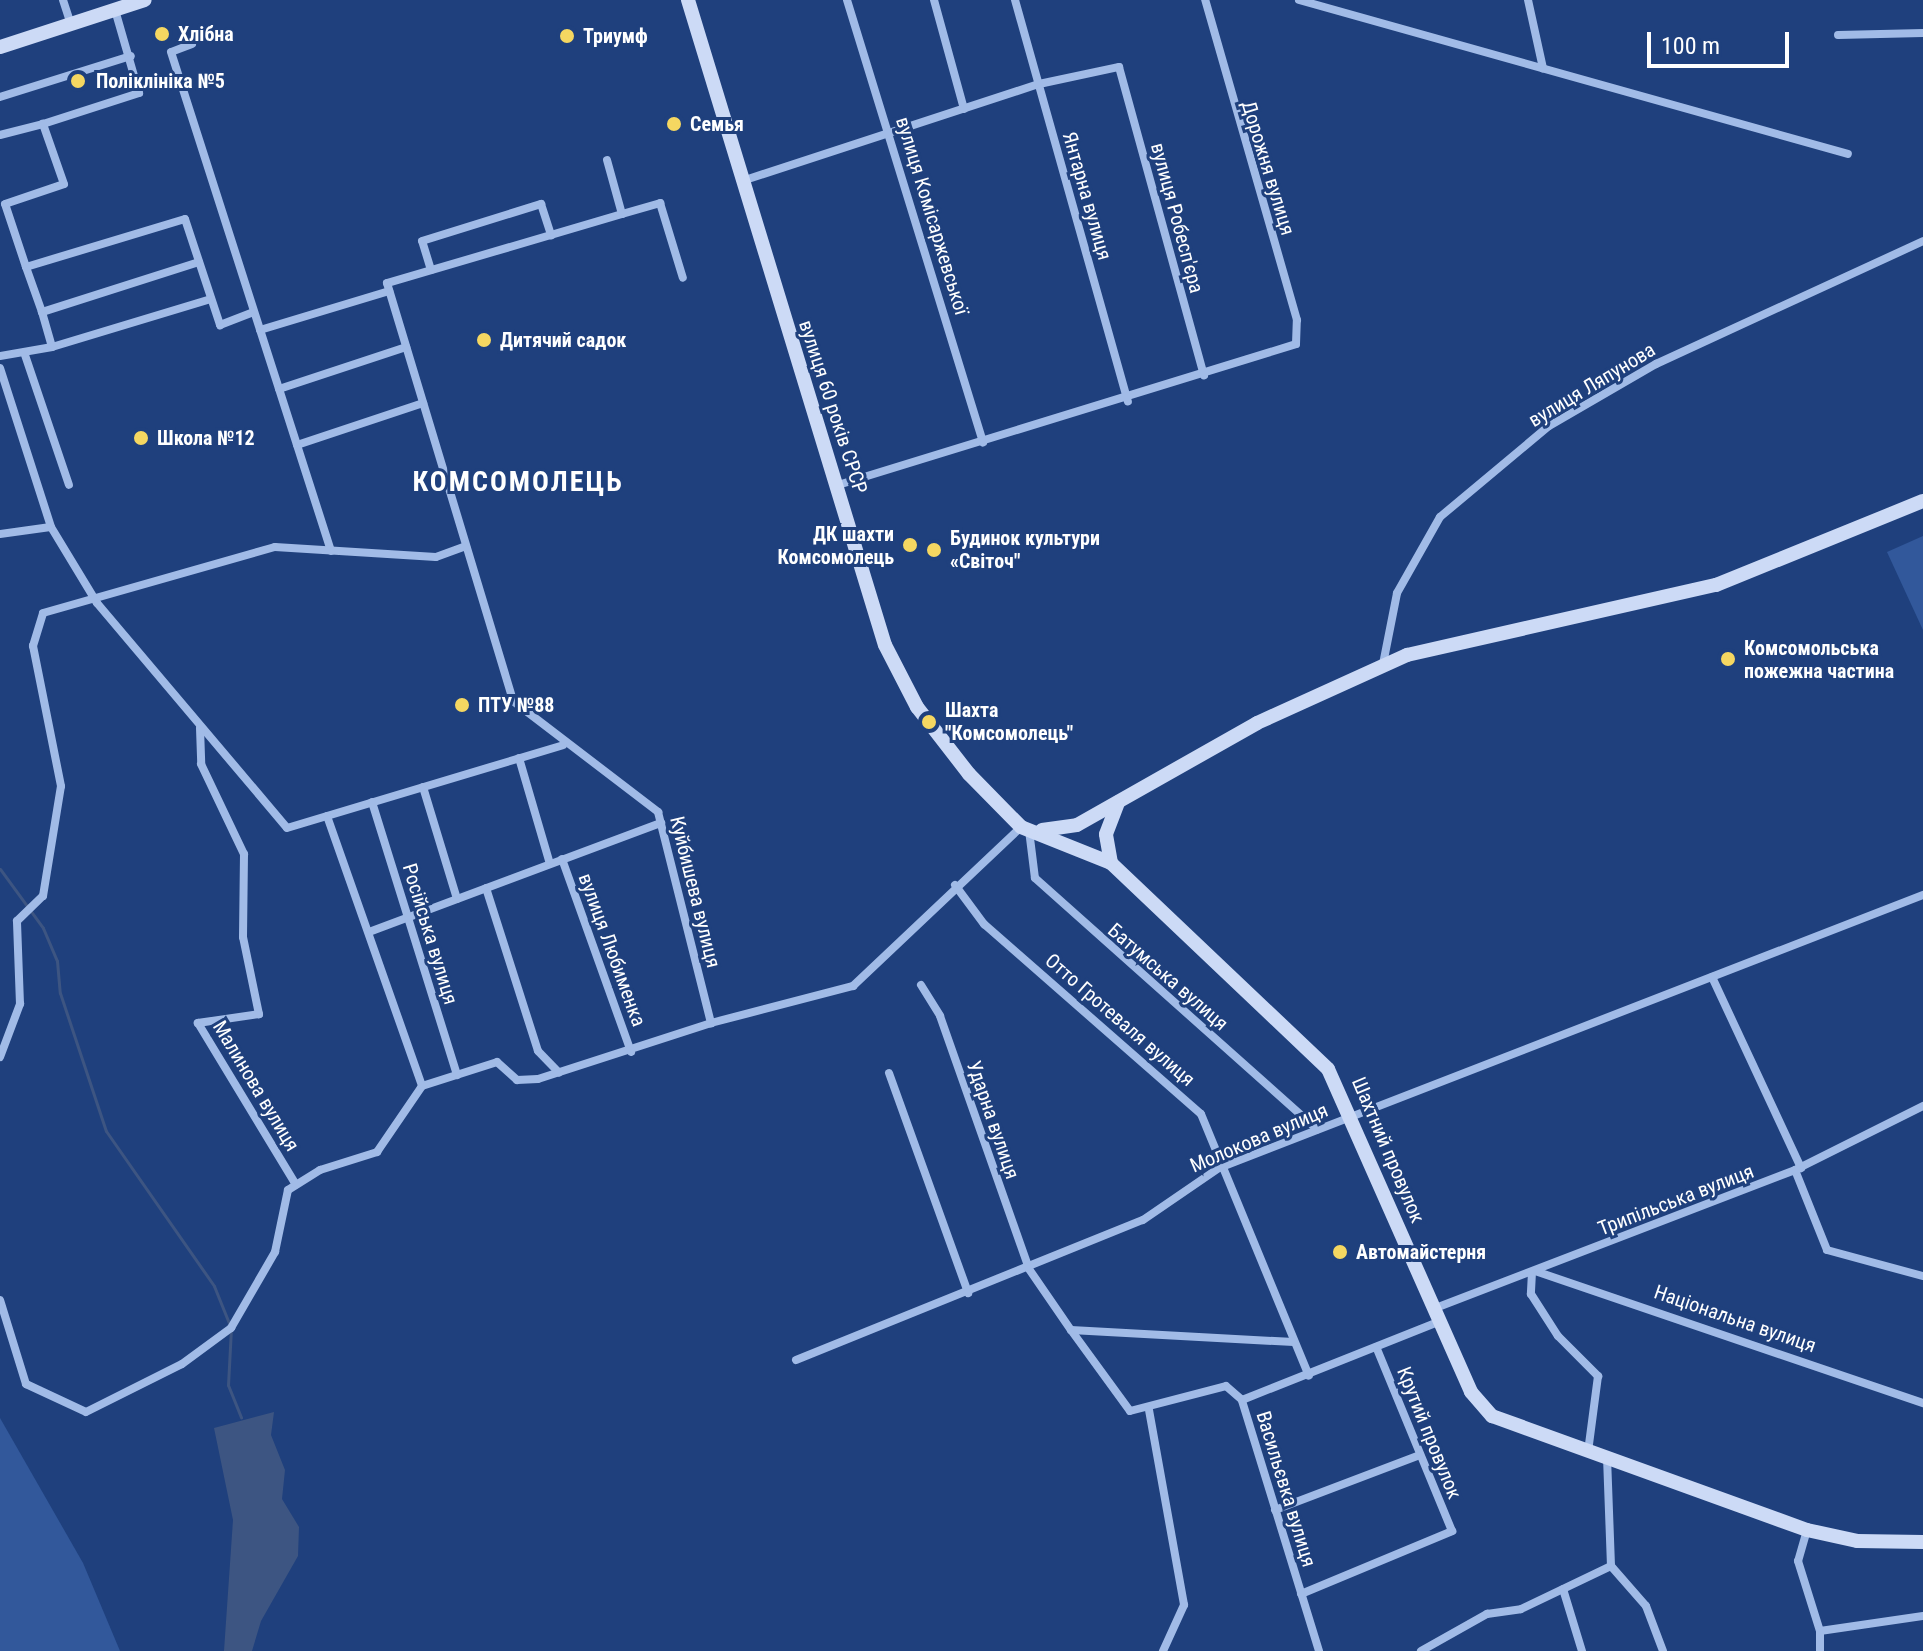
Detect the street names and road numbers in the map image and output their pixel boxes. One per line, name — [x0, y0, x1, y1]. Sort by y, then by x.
street label: Дорожня вулиця — [1236, 98, 1300, 238]
street label: вулиця Комісаржевської — [890, 114, 974, 318]
street label: Янтарна вулиця — [1057, 129, 1117, 263]
street label: вулиця Робесп'єра — [1145, 140, 1209, 296]
street label: вулиця 60 років СРСР — [794, 317, 872, 497]
street label: вулиця Ляпунова — [1524, 338, 1660, 432]
street label: Куйбишева вулиця — [665, 814, 725, 970]
street label: Російська вулиця — [397, 861, 463, 1007]
street label: вулиця Любименка — [573, 870, 651, 1030]
street label: Батумська вулиця — [1103, 918, 1233, 1036]
street label: Отто Гротеваля вулиця — [1040, 948, 1200, 1092]
street label: Малинова вулиця — [208, 1016, 304, 1156]
street label: Ударна вулиця — [962, 1058, 1024, 1182]
street label: Шахтний провулок — [1346, 1073, 1430, 1227]
street label: Молокова вулиця — [1186, 1098, 1332, 1178]
street label: Трипільська вулиця — [1595, 1159, 1757, 1241]
street label: Національна вулиця — [1651, 1280, 1819, 1358]
street label: Крутий провулок — [1392, 1363, 1466, 1503]
street label: Васильєвка вулиця — [1251, 1408, 1321, 1570]

